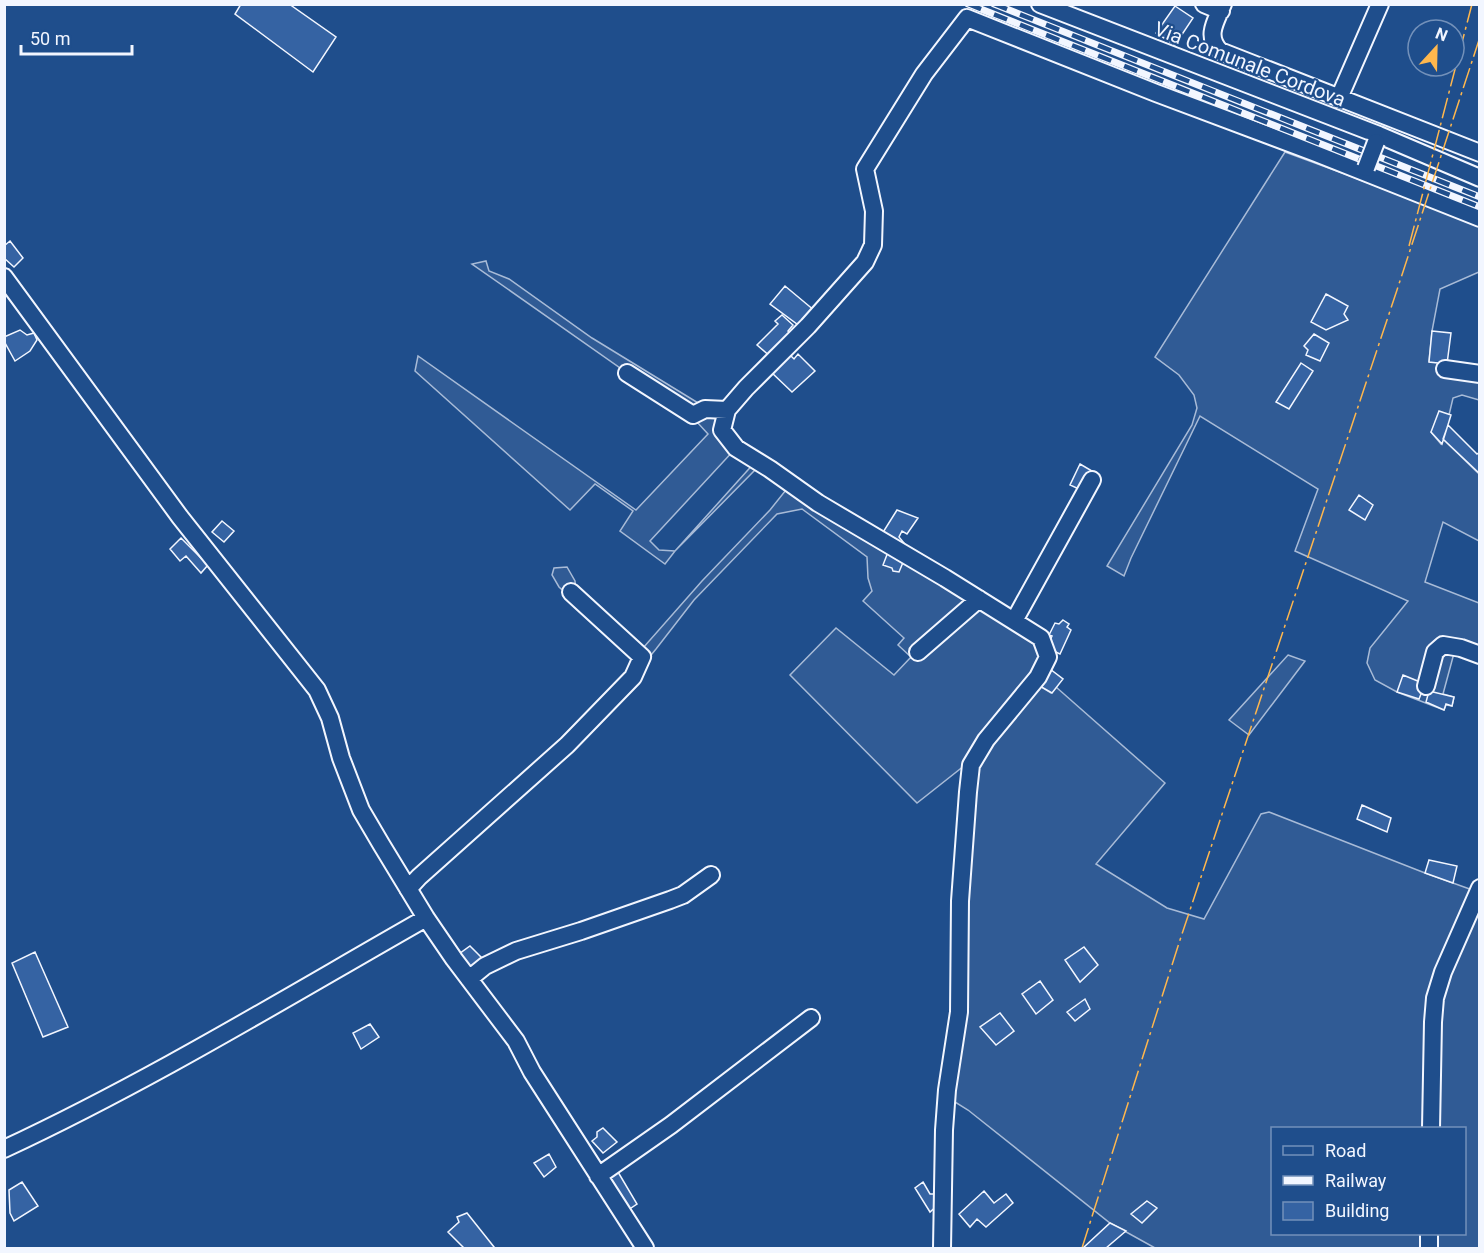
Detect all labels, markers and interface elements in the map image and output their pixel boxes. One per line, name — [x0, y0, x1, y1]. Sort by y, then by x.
street label: Via Comunale Cordova — [1151, 16, 1349, 112]
scale bar — [21, 18, 132, 56]
north arrow — [1406, 18, 1466, 78]
text: N — [1433, 24, 1450, 45]
text: 50 m — [30, 28, 70, 49]
legend — [1271, 1127, 1466, 1235]
text: Road — [1325, 1140, 1366, 1161]
text: Railway — [1325, 1170, 1387, 1191]
text: Building — [1325, 1200, 1389, 1221]

